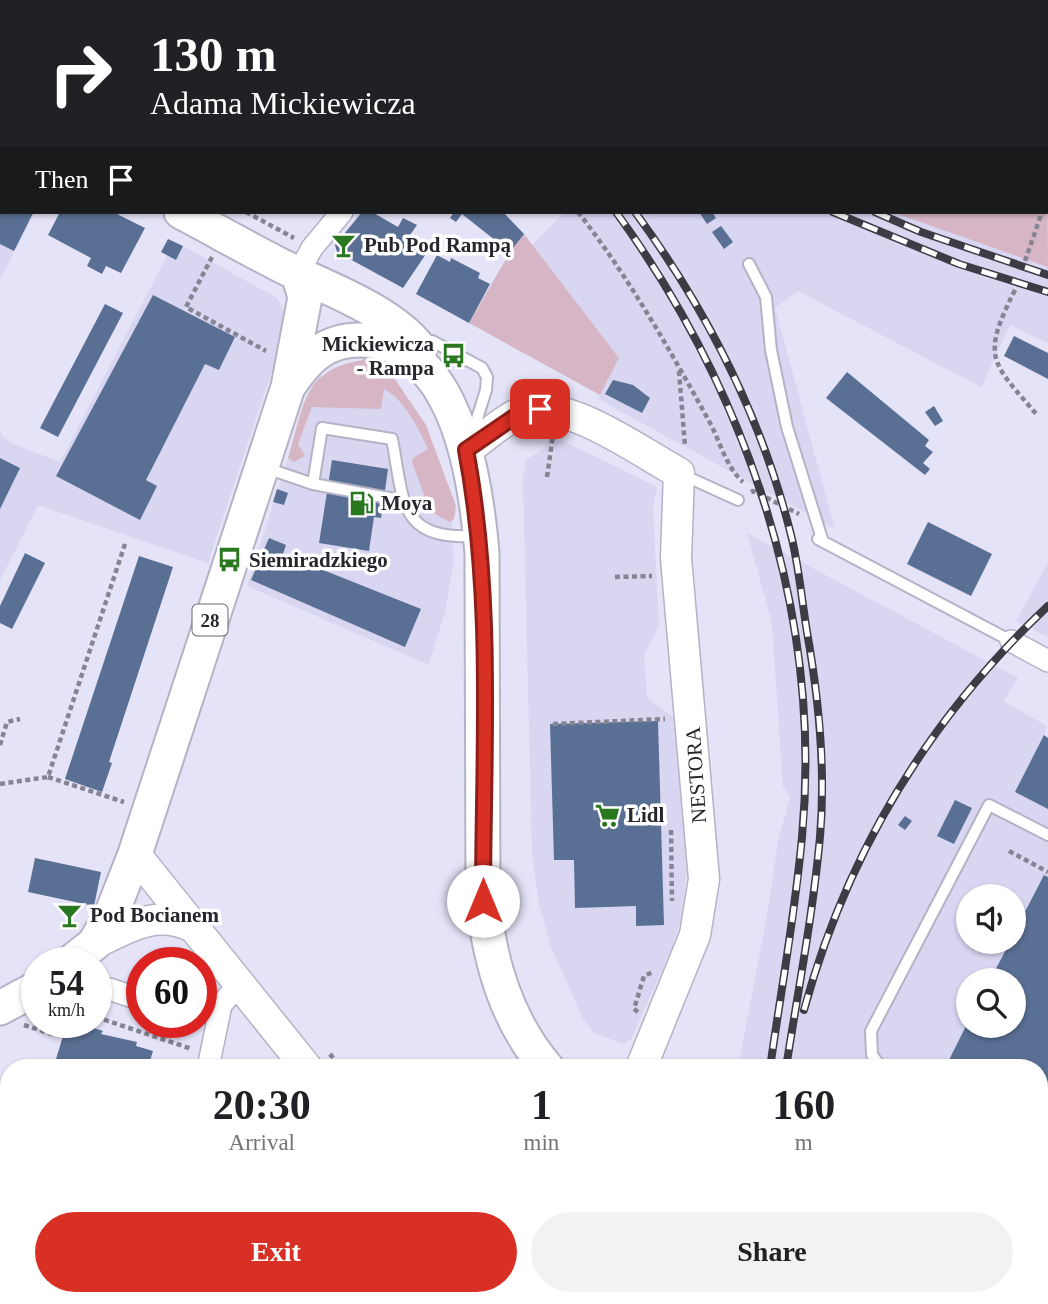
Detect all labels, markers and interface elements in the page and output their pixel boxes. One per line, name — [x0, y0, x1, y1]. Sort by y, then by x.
text: 130 m — [150, 27, 277, 82]
icon: right — [35, 28, 126, 119]
text: Adama Mickiewicza — [150, 85, 416, 121]
icon: arrive — [102, 161, 140, 199]
text: Then — [35, 165, 88, 194]
bar icon: Pub Pod Rampą — [330, 231, 358, 259]
place label: Pub Pod Rampą — [364, 233, 512, 257]
place label: Mickiewicza - Rampa — [322, 332, 434, 380]
bus stop icon: Mickiewicza - Rampa — [440, 342, 468, 370]
pin — [510, 379, 570, 439]
icon: arrive — [521, 390, 559, 428]
fuel station icon: Moya — [347, 489, 375, 517]
place label: Moya — [381, 491, 433, 515]
bus stop icon: Siemiradzkiego — [215, 546, 243, 574]
place label: Siemiradzkiego — [249, 548, 388, 572]
road number: 28 — [192, 604, 228, 636]
street label: NESTORA — [681, 725, 711, 824]
supermarket icon: Lidl — [593, 801, 621, 829]
place label: Lidl — [627, 803, 665, 827]
position arrow — [446, 864, 520, 938]
map controls — [956, 884, 1026, 1038]
button: sound — [956, 884, 1026, 954]
bar icon: Pod Bocianem — [56, 901, 84, 929]
place label: Pod Bocianem — [90, 903, 219, 927]
speed limit sign: 60 — [126, 947, 217, 1038]
text: 54 — [49, 964, 84, 1003]
button: search — [956, 968, 1026, 1038]
text: km/h — [48, 1000, 85, 1020]
text: 20:30 — [213, 1082, 311, 1128]
text: 1 — [531, 1082, 552, 1128]
text: 160 — [772, 1082, 835, 1128]
text: Arrival — [229, 1130, 295, 1155]
text: min — [524, 1130, 559, 1155]
text: m — [795, 1130, 813, 1155]
button: Exit — [35, 1212, 517, 1292]
button: Share — [531, 1212, 1013, 1292]

